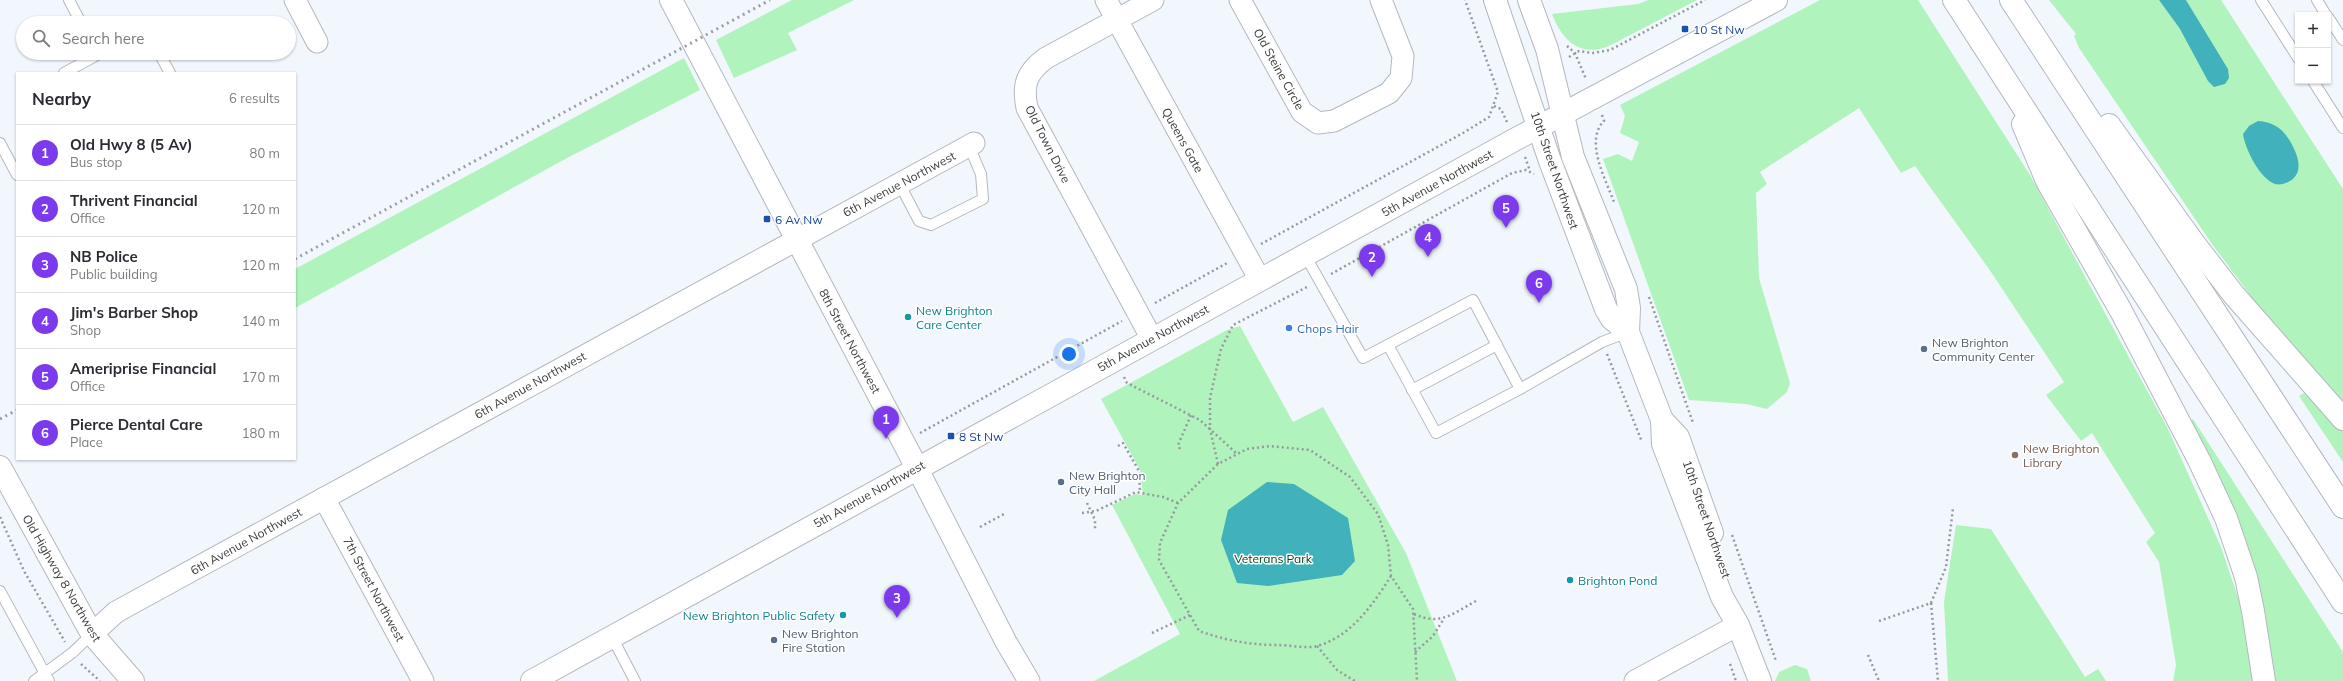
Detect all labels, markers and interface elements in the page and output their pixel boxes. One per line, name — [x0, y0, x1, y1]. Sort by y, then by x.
map controls — [2295, 12, 2331, 84]
button: + — [2295, 12, 2331, 48]
search box — [16, 16, 296, 60]
place label: 10 St Nw — [1693, 22, 1745, 37]
marker: 10 St Nw — [1680, 24, 1690, 34]
street label: Old Steine Circle — [1250, 26, 1308, 112]
icon: search — [30, 27, 52, 49]
text: Search here — [62, 29, 144, 48]
button: − — [2295, 48, 2331, 84]
text: Nearby — [32, 88, 91, 109]
text: 6 results — [229, 90, 280, 106]
street label: Old Town Drive — [1022, 103, 1074, 185]
street label: Queens Gate — [1159, 105, 1207, 175]
street label: 10th Street Northwest — [1528, 109, 1582, 231]
text: Old Hwy 8 (5 Av) — [70, 135, 193, 154]
text: 1 — [41, 145, 49, 161]
text: 80 m — [250, 145, 280, 161]
street label: 5th Avenue Northwest — [1379, 146, 1495, 220]
street label: 6th Avenue Northwest — [840, 148, 958, 220]
text: Bus stop — [70, 154, 122, 170]
text: Thrivent Financial — [70, 191, 198, 210]
pin: 5 — [1493, 195, 1519, 228]
text: 2 — [41, 201, 49, 217]
text: 120 m — [242, 201, 280, 217]
text: Office — [70, 210, 105, 226]
place label: 6 Av Nw — [775, 212, 823, 227]
marker: 6 Av Nw — [762, 214, 772, 224]
pin: 4 — [1415, 224, 1441, 257]
pin: 2 — [1359, 244, 1385, 277]
text: NB Police — [70, 247, 138, 266]
text: 3 — [41, 257, 49, 273]
text: 120 m — [242, 257, 280, 273]
text: Public building — [70, 266, 158, 282]
pin: 6 — [1526, 270, 1552, 303]
street label: 8th Street Northwest — [816, 286, 884, 396]
street label: 5th Avenue Northwest — [1095, 301, 1211, 375]
text: Jim's Barber Shop — [70, 303, 198, 322]
place label: New Brighton Care Center — [916, 303, 993, 332]
marker: New Brighton Care Center — [903, 312, 913, 322]
text: 4 — [41, 313, 49, 329]
text: 140 m — [242, 313, 280, 329]
place label: Chops Hair — [1297, 321, 1360, 336]
text: Shop — [70, 322, 101, 338]
marker: Chops Hair — [1284, 323, 1294, 333]
place label: New Brighton Community Center — [1932, 335, 2035, 364]
your location — [1059, 344, 1079, 364]
marker: New Brighton Community Center — [1919, 344, 1929, 354]
street label: 6th Avenue Northwest — [472, 348, 588, 422]
text: Ameriprise Financial — [70, 359, 216, 378]
text: 5 — [41, 369, 49, 385]
text: 170 m — [242, 369, 280, 385]
text: Office — [70, 378, 105, 394]
pin: 1 — [873, 406, 899, 439]
text: Pierce Dental Care — [70, 415, 203, 434]
text: 6 — [41, 425, 49, 441]
text: 180 m — [242, 425, 280, 441]
place label: 8 St Nw — [959, 429, 1004, 444]
marker: 8 St Nw — [946, 431, 956, 441]
text: Place — [70, 434, 103, 450]
place label: New Brighton Library — [2023, 441, 2100, 470]
marker: New Brighton Library — [2010, 450, 2020, 460]
street label: 5th Avenue Northwest — [811, 457, 927, 531]
street label: 10th Street Northwest — [1680, 458, 1734, 580]
place label: New Brighton City Hall — [1069, 468, 1146, 497]
marker: New Brighton City Hall — [1056, 477, 1066, 487]
street label: 6th Avenue Northwest — [188, 504, 304, 578]
street label: Old Highway 8 Northwest — [19, 512, 105, 644]
street label: 7th Street Northwest — [340, 534, 408, 644]
park label: Veterans Park — [1234, 551, 1313, 566]
place label: Brighton Pond — [1578, 573, 1657, 588]
marker: Brighton Pond — [1565, 575, 1575, 585]
pin: 3 — [884, 585, 910, 618]
place label: New Brighton Public Safety — [683, 608, 836, 623]
marker: New Brighton Public Safety — [838, 610, 848, 620]
place label: New Brighton Fire Station — [782, 626, 859, 655]
marker: New Brighton Fire Station — [769, 635, 779, 645]

